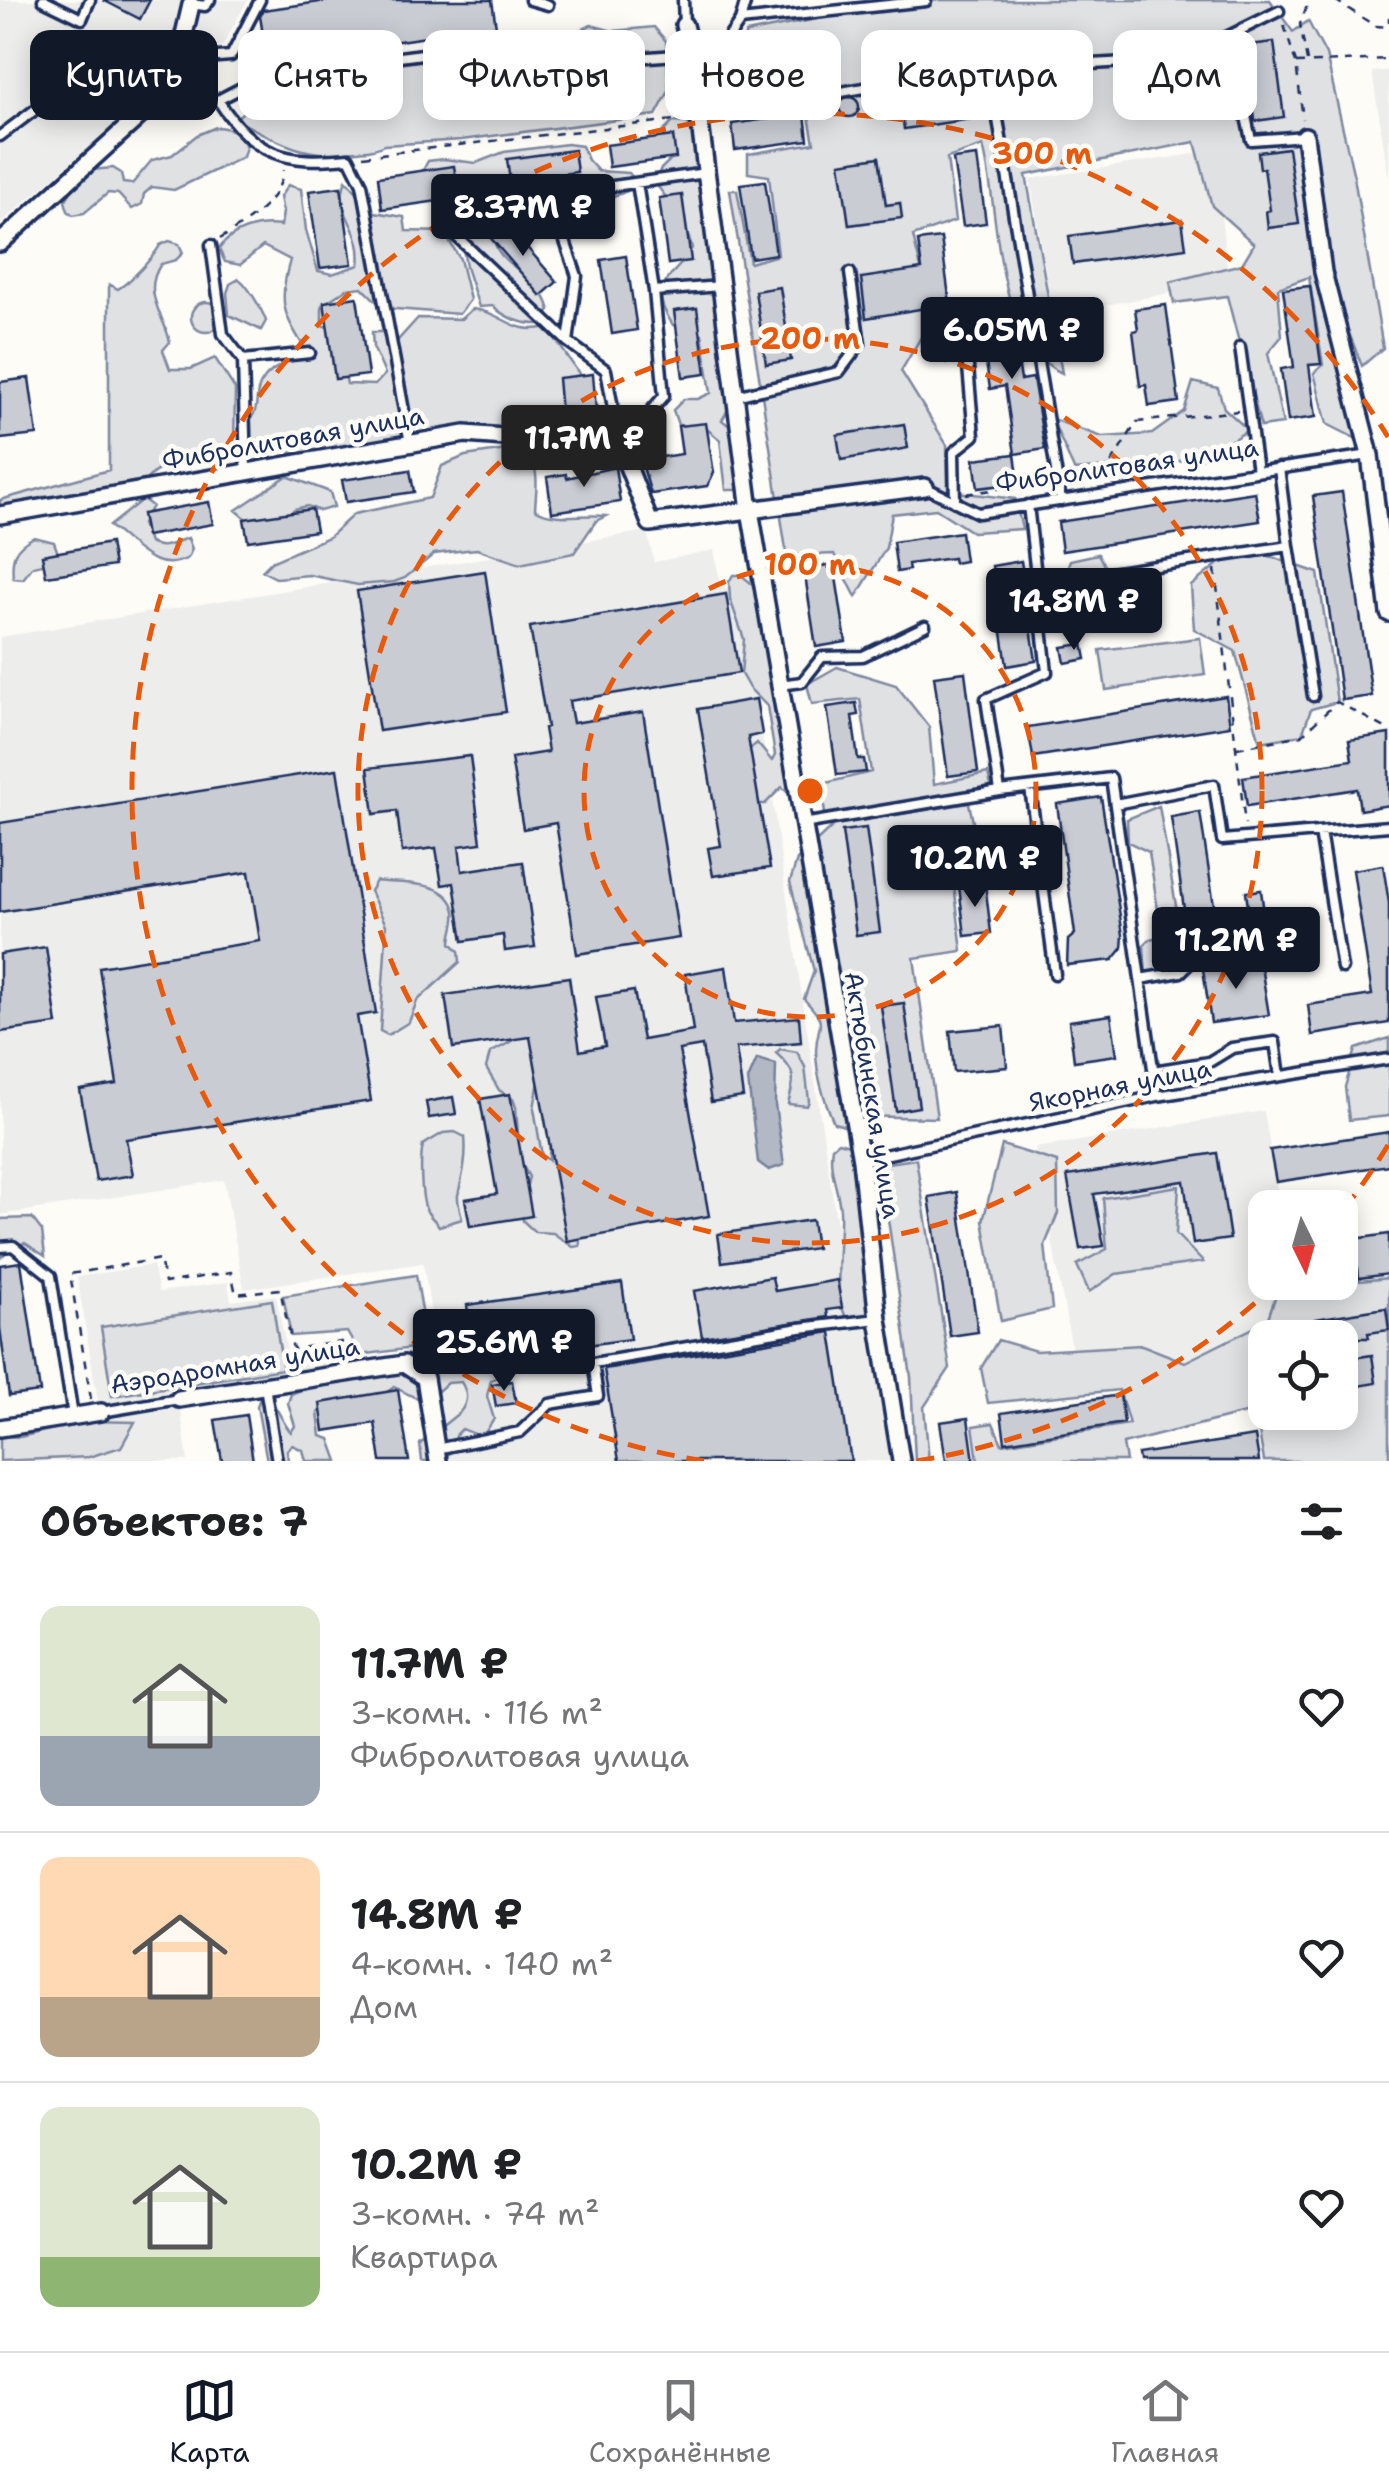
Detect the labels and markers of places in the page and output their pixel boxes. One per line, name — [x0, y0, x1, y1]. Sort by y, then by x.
pin: 8.37M ₽ — [431, 174, 615, 259]
pin: 6.05M ₽ — [920, 297, 1104, 382]
pin: 11.7M ₽ — [492, 405, 676, 490]
pin: 14.8M ₽ — [982, 568, 1166, 653]
centre of rings — [792, 773, 828, 809]
pin: 10.2M ₽ — [883, 825, 1067, 910]
pin: 11.2M ₽ — [1144, 907, 1328, 992]
pin: 25.6M ₽ — [412, 1309, 596, 1394]

